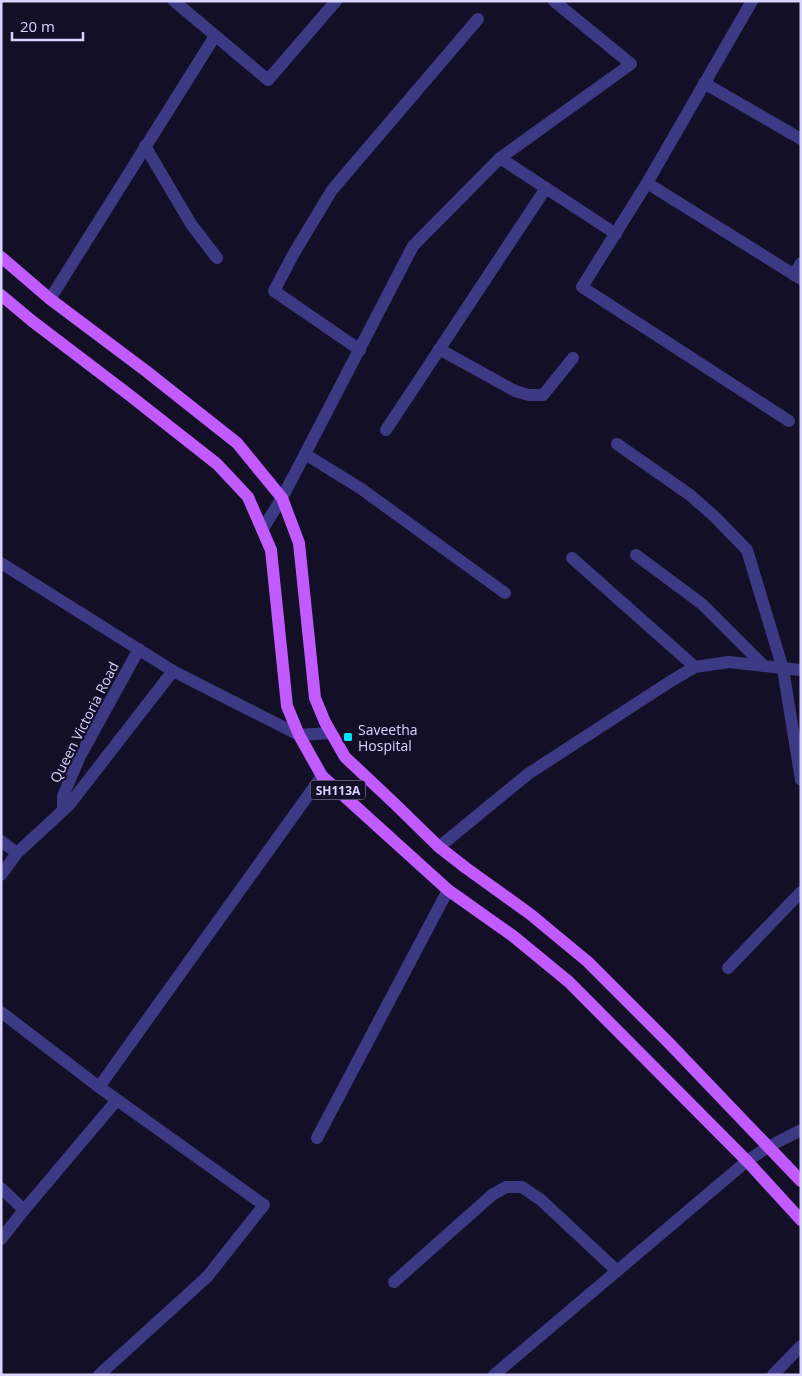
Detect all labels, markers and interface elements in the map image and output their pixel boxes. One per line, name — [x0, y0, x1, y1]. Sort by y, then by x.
scale bar — [12, 10, 84, 42]
text: 20 m — [20, 16, 55, 36]
street label: Queen Victoria Road — [45, 658, 123, 786]
place label: Saveetha Hospital — [358, 720, 418, 755]
marker: Saveetha Hospital — [342, 731, 354, 743]
road number: SH113A — [310, 780, 366, 800]

